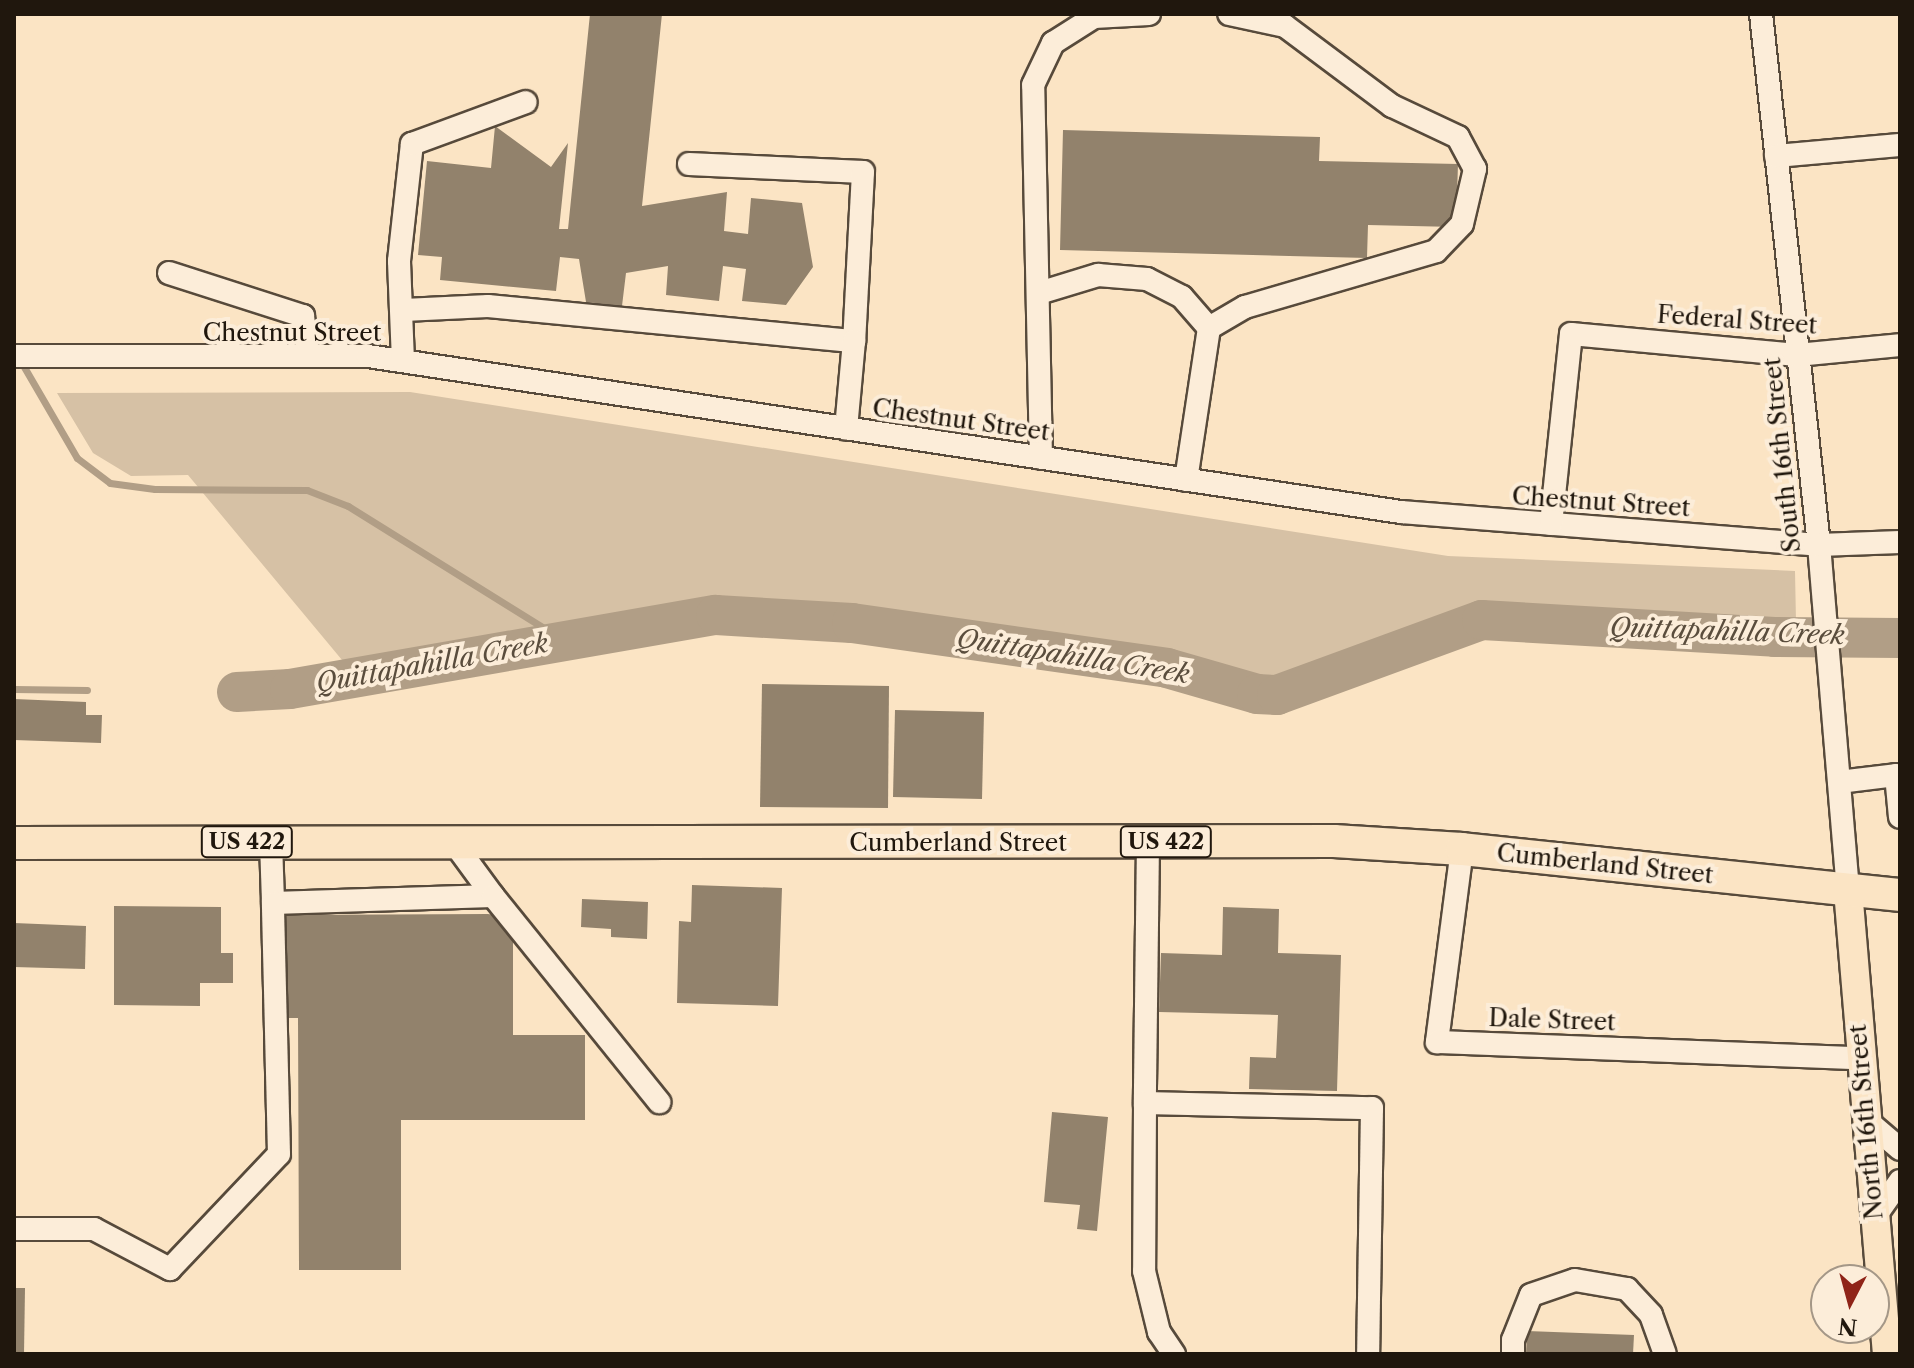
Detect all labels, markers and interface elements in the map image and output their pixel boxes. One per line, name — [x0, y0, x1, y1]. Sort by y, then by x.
street label: Federal Street — [1656, 300, 1818, 340]
street label: Chestnut Street — [203, 319, 381, 347]
street label: South 16th Street — [1757, 356, 1807, 554]
street label: Chestnut Street — [871, 393, 1051, 447]
street label: Chestnut Street — [1511, 481, 1691, 523]
water label: Quittapahilla Creek — [1609, 612, 1845, 652]
water label: Quittapahilla Creek — [954, 623, 1192, 691]
water label: Quittapahilla Creek — [314, 628, 550, 700]
road number: US 422 — [199, 824, 295, 860]
road number: US 422 — [1118, 824, 1214, 860]
street label: Cumberland Street — [849, 829, 1067, 857]
street label: Cumberland Street — [1495, 838, 1715, 890]
street label: Dale Street — [1488, 1003, 1616, 1037]
street label: North 16th Street — [1843, 1023, 1889, 1221]
north arrow — [1810, 1264, 1890, 1344]
text: N — [1837, 1312, 1859, 1341]

